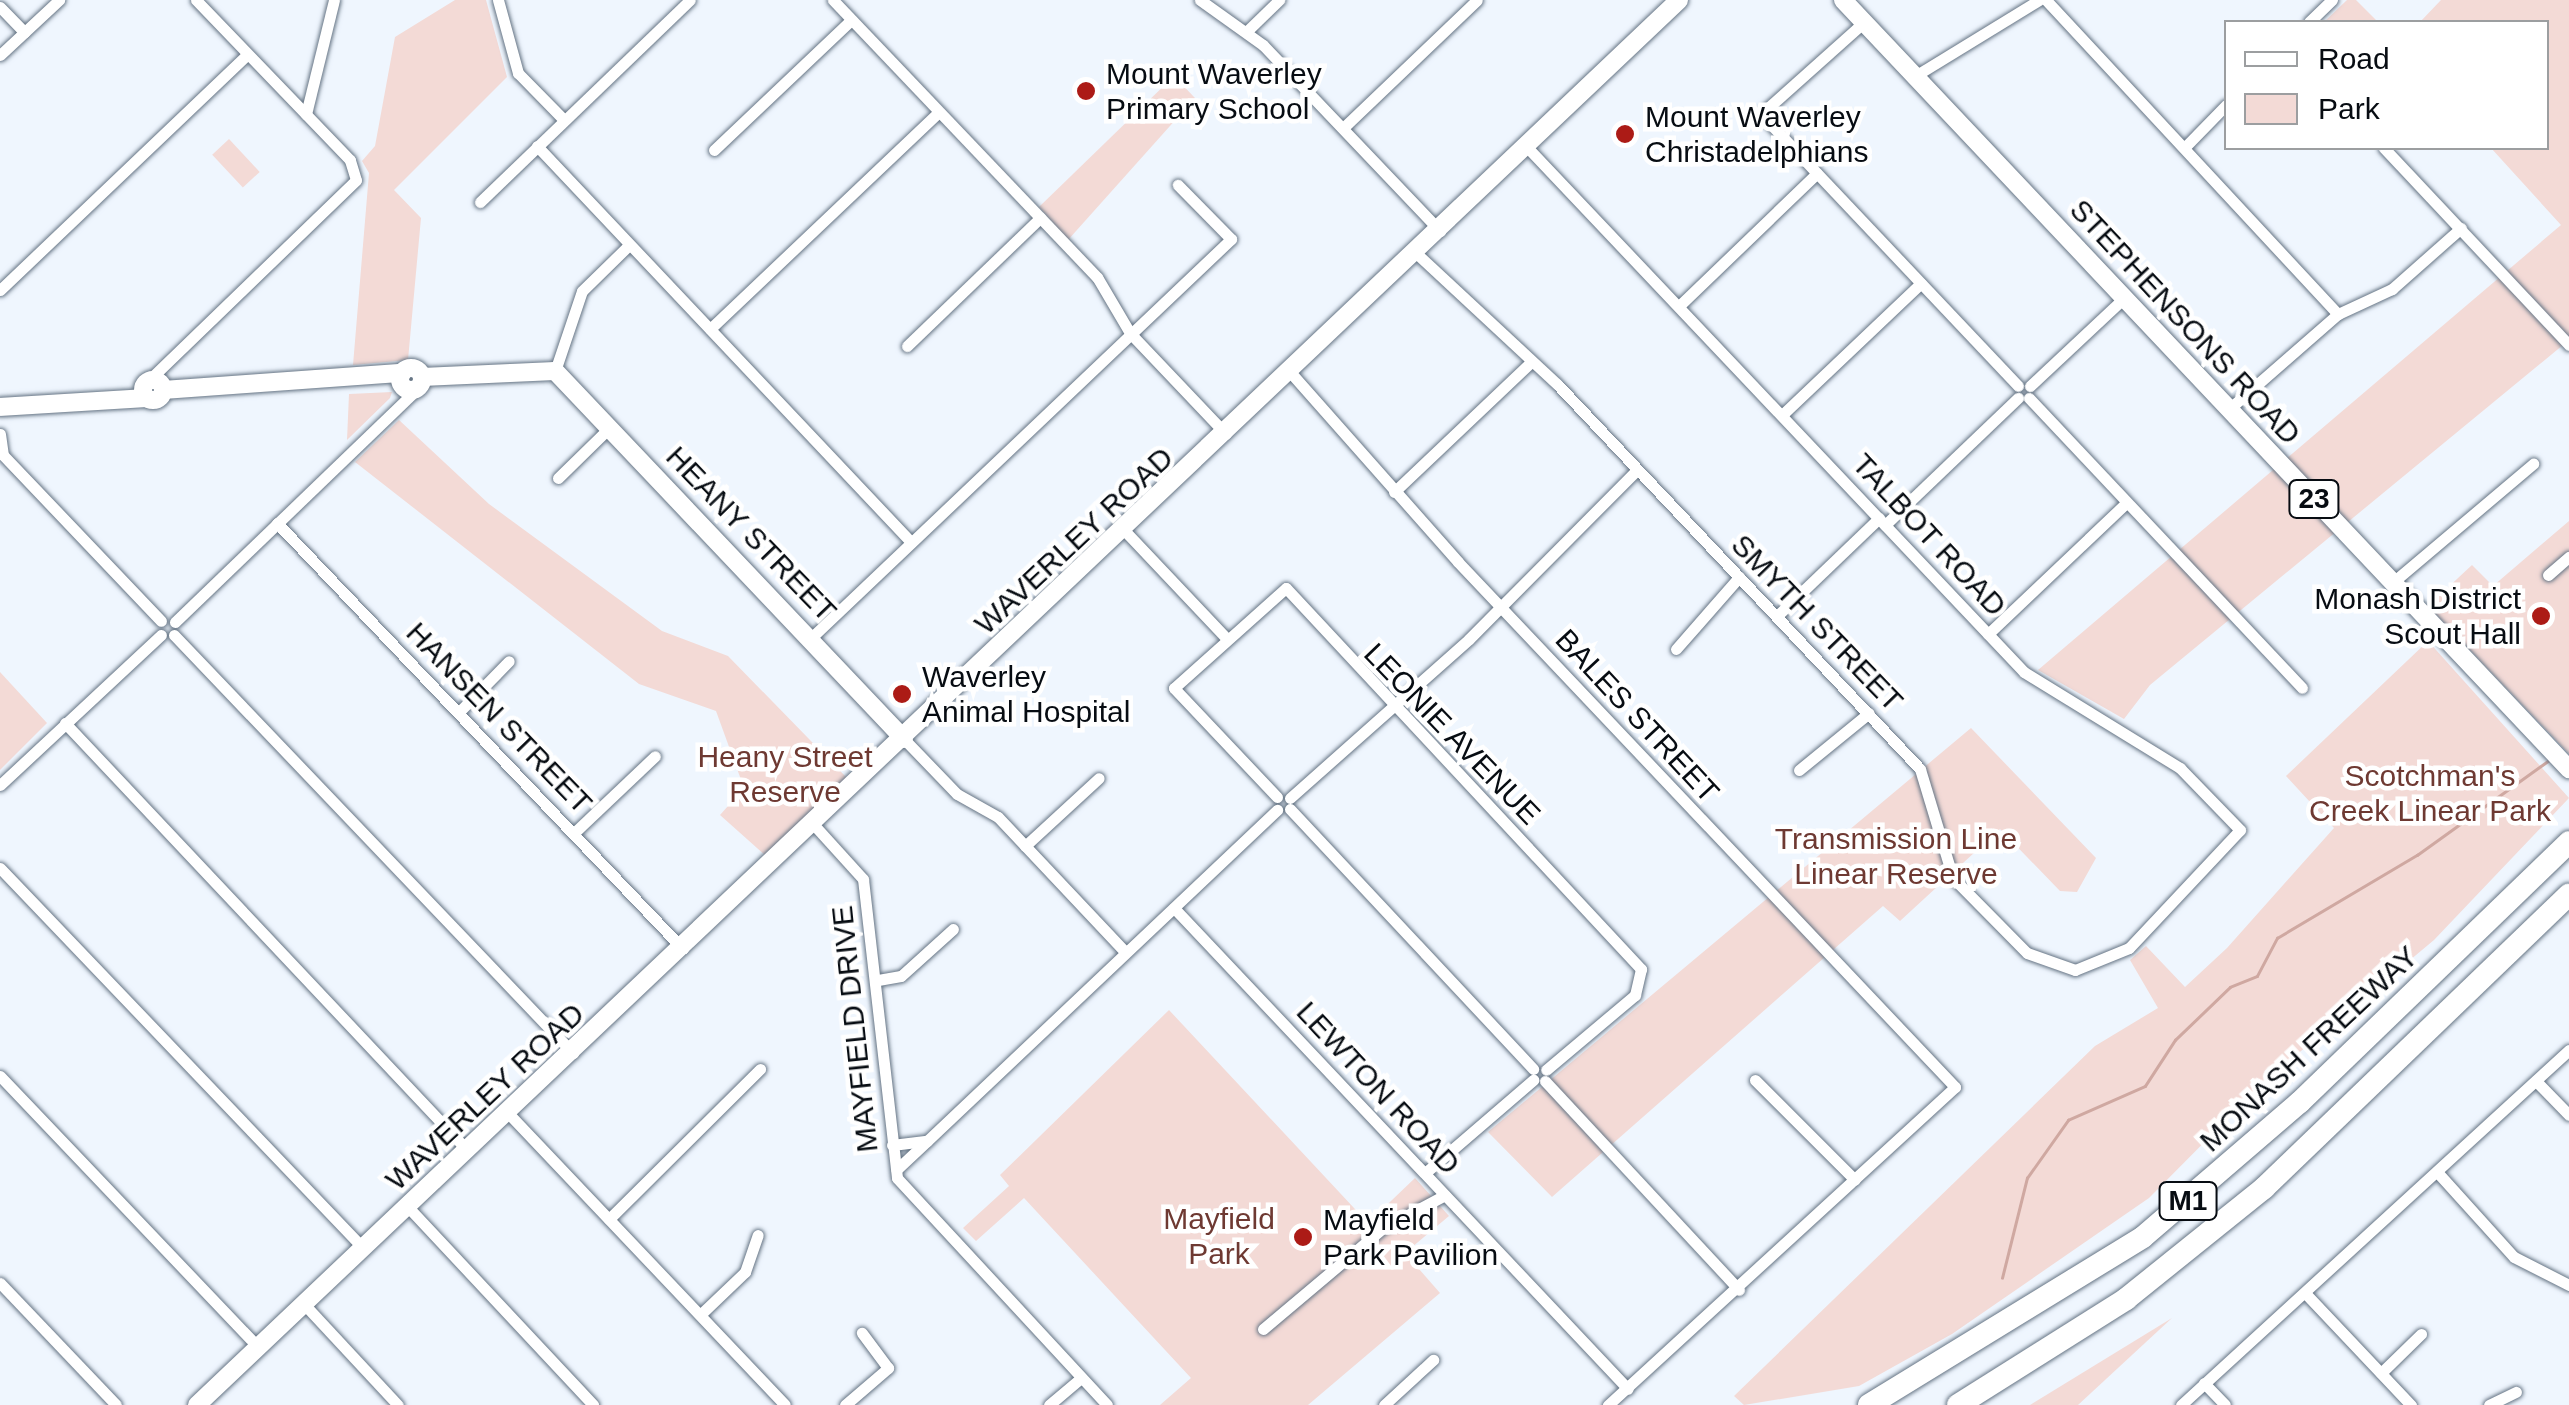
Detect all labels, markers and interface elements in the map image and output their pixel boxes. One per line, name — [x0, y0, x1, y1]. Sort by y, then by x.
legend — [2224, 20, 2549, 150]
text: Road — [2318, 42, 2390, 75]
place label: Mount Waverley Primary School — [1106, 56, 1322, 126]
marker: Mount Waverley Primary School — [1075, 80, 1097, 102]
text: Park — [2318, 92, 2380, 125]
place label: Mount Waverley Christadelphians — [1645, 99, 1868, 170]
marker: Mount Waverley Christadelphians — [1614, 123, 1636, 145]
street label: STEPHENSONS ROAD — [2062, 192, 2308, 452]
street label: HEANY STREET — [658, 439, 844, 629]
street label: WAVERLEY ROAD — [967, 440, 1181, 642]
street label: TALBOT ROAD — [1844, 446, 2014, 624]
road number: 23 — [2286, 476, 2342, 522]
street label: SMYTH STREET — [1724, 527, 1910, 719]
place label: Monash District Scout Hall — [2314, 581, 2521, 652]
marker: Monash District Scout Hall — [2530, 605, 2552, 627]
street label: HANSEN STREET — [399, 615, 599, 821]
street label: BALES STREET — [1548, 622, 1726, 810]
street label: LEONIE AVENUE — [1356, 635, 1548, 833]
place label: Waverley Animal Hospital — [922, 659, 1130, 730]
marker: Waverley Animal Hospital — [891, 683, 913, 705]
park label: Heany Street Reserve — [697, 739, 873, 810]
park label: Scotchman's Creek Linear Park — [2309, 758, 2551, 828]
park label: Transmission Line Linear Reserve — [1775, 821, 2017, 892]
street label: MAYFIELD DRIVE — [824, 904, 886, 1154]
street label: MONASH FREEWAY — [2193, 939, 2425, 1159]
street label: LEWTON ROAD — [1289, 994, 1467, 1182]
street label: WAVERLEY ROAD — [378, 996, 592, 1198]
road number: M1 — [2158, 1178, 2218, 1224]
park label: Mayfield Park — [1163, 1201, 1275, 1272]
place label: Mayfield Park Pavilion — [1323, 1202, 1498, 1272]
marker: Mayfield Park Pavilion — [1292, 1226, 1314, 1248]

